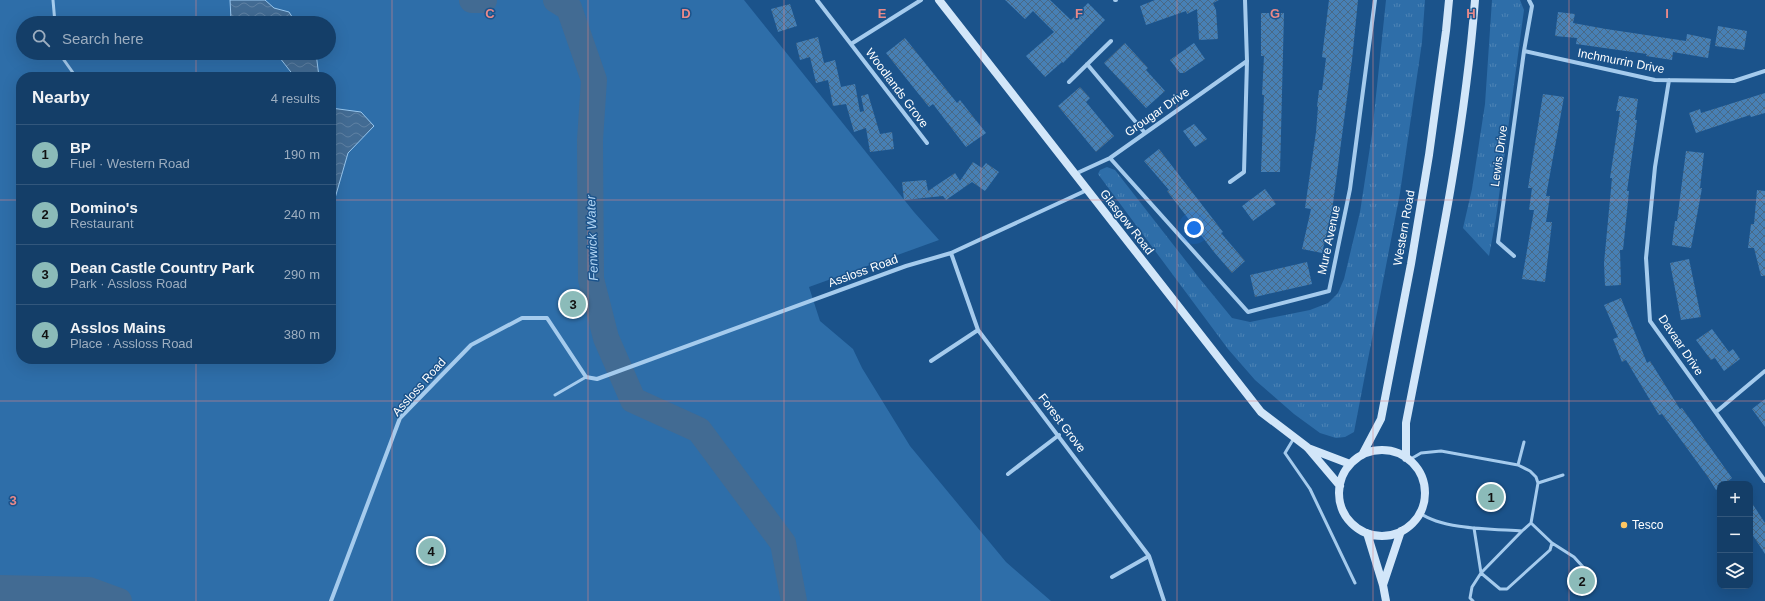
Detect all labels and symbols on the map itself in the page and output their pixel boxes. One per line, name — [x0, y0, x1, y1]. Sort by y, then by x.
text: C — [485, 6, 495, 21]
text: D — [681, 6, 691, 21]
text: E — [878, 6, 887, 21]
text: F — [1075, 6, 1083, 21]
text: G — [1270, 6, 1280, 21]
text: H — [1466, 6, 1476, 21]
text: I — [1665, 6, 1669, 21]
street label: Woodlands Grove — [863, 46, 932, 131]
street label: Inchmurrin Drive — [1576, 46, 1666, 76]
street label: Grougar Drive — [1122, 84, 1192, 139]
street label: Lewis Drive — [1488, 124, 1510, 188]
street label: Glasgow Road — [1097, 187, 1157, 257]
street label: Western Road — [1390, 189, 1418, 267]
water label: Fenwick Water — [583, 194, 601, 281]
street label: Mure Avenue — [1315, 204, 1343, 276]
your location — [1184, 218, 1204, 238]
street label: Assloss Road — [826, 252, 900, 290]
pin: 3 — [560, 289, 586, 319]
street label: Davaar Drive — [1656, 312, 1707, 378]
street label: Assloss Road — [389, 355, 449, 419]
street label: Forest Grove — [1035, 391, 1089, 455]
pin: 1 — [1478, 482, 1504, 512]
text: 3 — [9, 493, 17, 508]
place label: Tesco — [1632, 518, 1664, 532]
marker: Tesco — [1619, 520, 1629, 530]
pin: 4 — [418, 536, 444, 566]
pin: 2 — [1569, 566, 1595, 596]

